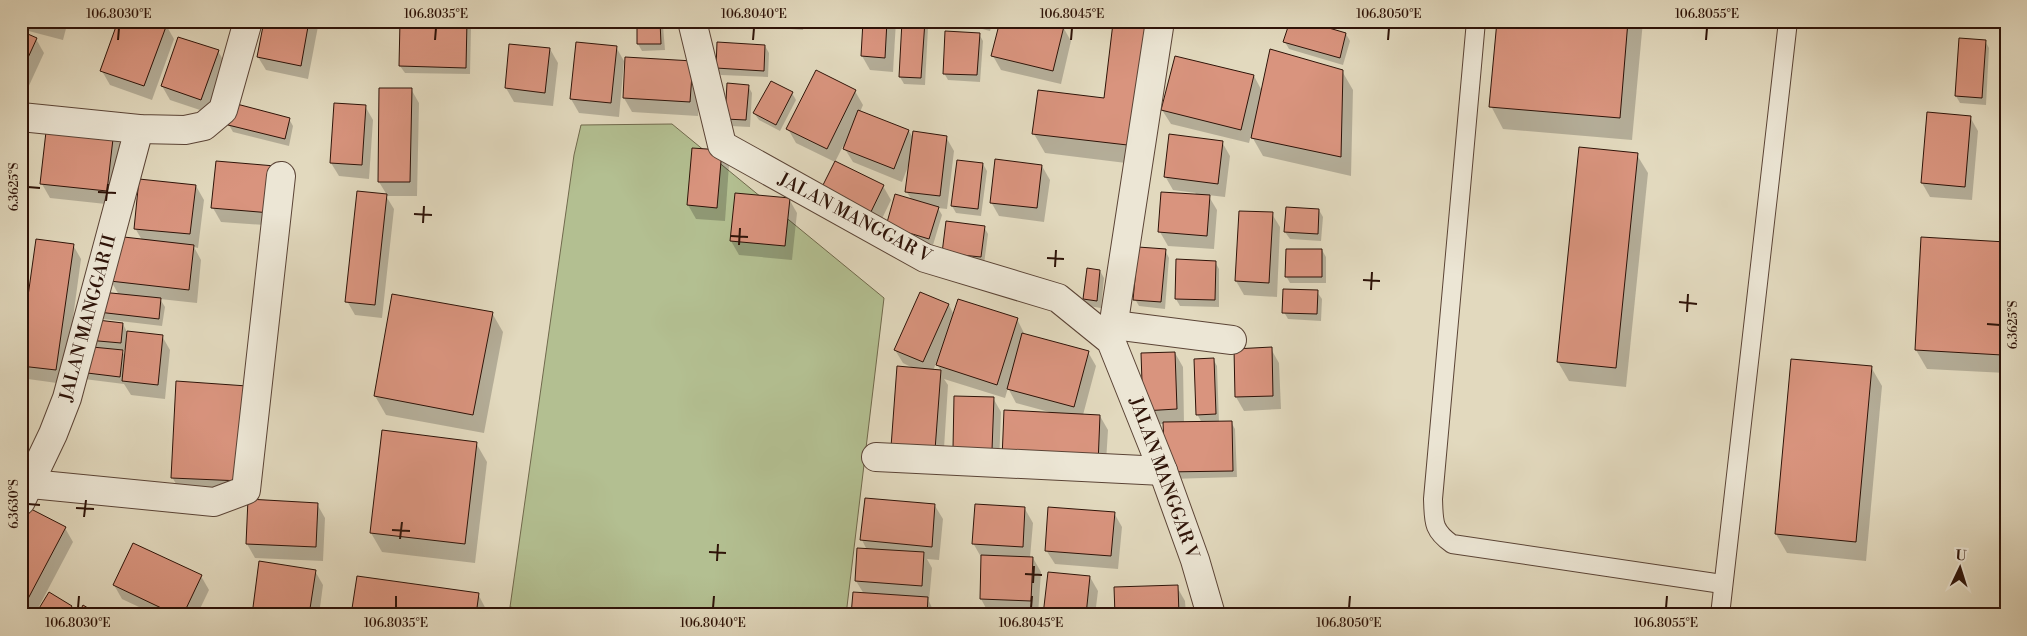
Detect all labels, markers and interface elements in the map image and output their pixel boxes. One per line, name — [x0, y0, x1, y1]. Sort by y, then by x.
text: 106.8030°E — [86, 7, 152, 22]
text: 106.8035°E — [404, 7, 468, 22]
text: 106.8040°E — [721, 7, 787, 22]
text: 106.8045°E — [1040, 7, 1104, 22]
text: 106.8050°E — [1356, 7, 1422, 22]
text: 106.8055°E — [1675, 7, 1739, 22]
text: 6.3625°S — [7, 163, 22, 211]
street label: JALAN MANGGAR V — [773, 167, 936, 268]
street label: JALAN MANGGAR II — [54, 232, 121, 405]
text: 6.3625°S — [2006, 301, 2021, 349]
street label: JALAN MANGGAR V — [1124, 393, 1204, 562]
text: 6.3630°S — [7, 479, 22, 529]
north arrow — [1934, 544, 1984, 594]
text: U — [1955, 547, 1967, 565]
text: 106.8030°E — [45, 616, 111, 631]
text: 106.8035°E — [364, 616, 428, 631]
text: 106.8040°E — [680, 616, 746, 631]
text: 106.8045°E — [999, 616, 1063, 631]
text: 106.8050°E — [1316, 616, 1382, 631]
text: 106.8055°E — [1634, 616, 1698, 631]

